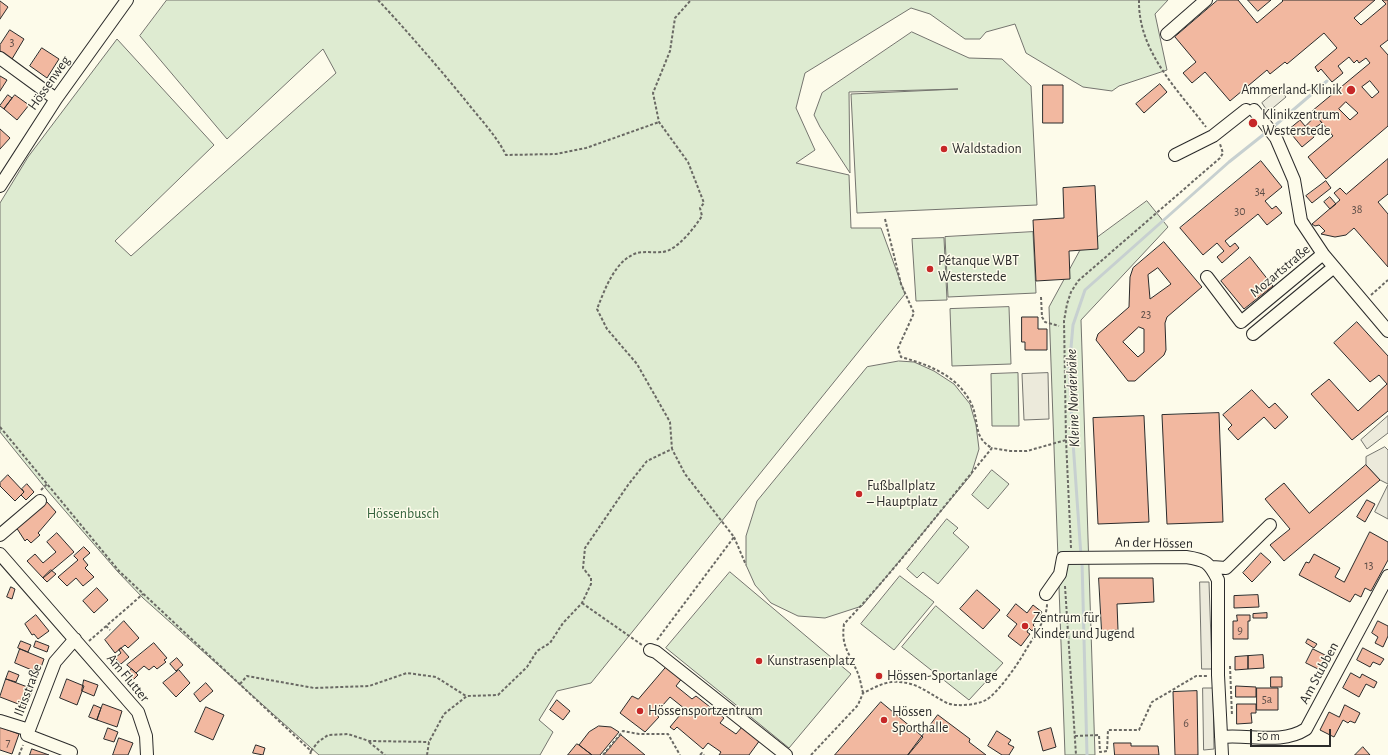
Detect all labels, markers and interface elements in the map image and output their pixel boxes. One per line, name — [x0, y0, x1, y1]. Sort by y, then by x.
house number: 3 — [10, 35, 14, 49]
street label: Hössenweg — [24, 53, 74, 113]
place label: Ammerland-Klinik — [1241, 82, 1342, 98]
marker: Ammerland-Klinik — [1345, 84, 1357, 96]
place label: Klinikzentrum Westerstede — [1262, 107, 1340, 140]
marker: Klinikzentrum Westerstede — [1247, 117, 1259, 129]
place label: Waldstadion — [952, 141, 1022, 157]
marker: Waldstadion — [939, 144, 949, 154]
house number: 34 — [1255, 184, 1265, 198]
house number: 38 — [1352, 202, 1362, 216]
house number: 30 — [1234, 204, 1246, 218]
street label: Mozartstraße — [1247, 241, 1313, 301]
place label: Pétanque WBT Westerstede — [938, 253, 1019, 286]
marker: Pétanque WBT Westerstede — [925, 264, 935, 274]
house number: 23 — [1141, 307, 1151, 321]
water label: Kleine Norderbäke — [1062, 348, 1084, 448]
place label: Fußballplatz – Hauptplatz — [867, 478, 938, 510]
marker: Fußballplatz – Hauptplatz — [854, 489, 864, 499]
park label: Hössenbusch — [367, 506, 439, 522]
street label: An der Hössen — [1115, 534, 1193, 552]
house number: 13 — [1364, 558, 1374, 572]
place label: Zentrum für Kinder und Jugend — [1033, 610, 1135, 642]
marker: Zentrum für Kinder und Jugend — [1020, 621, 1030, 631]
house number: 9 — [1237, 623, 1243, 637]
street label: Am Stubben — [1296, 639, 1342, 707]
street label: Am Flutter — [103, 650, 153, 706]
place label: Kunstrasenplatz — [767, 653, 855, 669]
marker: Kunstrasenplatz — [754, 656, 764, 666]
street label: Iltisstraße — [10, 661, 46, 719]
place label: Hössen-Sportanlage — [887, 668, 998, 684]
marker: Hössen-Sportanlage — [874, 671, 884, 681]
house number: 5a — [1262, 692, 1272, 706]
place label: Hössensportzentrum — [648, 703, 763, 719]
place label: Hössen Sporthalle — [892, 704, 949, 736]
marker: Hössensportzentrum — [635, 706, 645, 716]
marker: Hössen Sporthalle — [879, 715, 889, 725]
house number: 6 — [1183, 716, 1189, 730]
scale bar — [1252, 721, 1333, 747]
text: 50 m — [1257, 730, 1280, 742]
house number: 7 — [5, 735, 11, 749]

